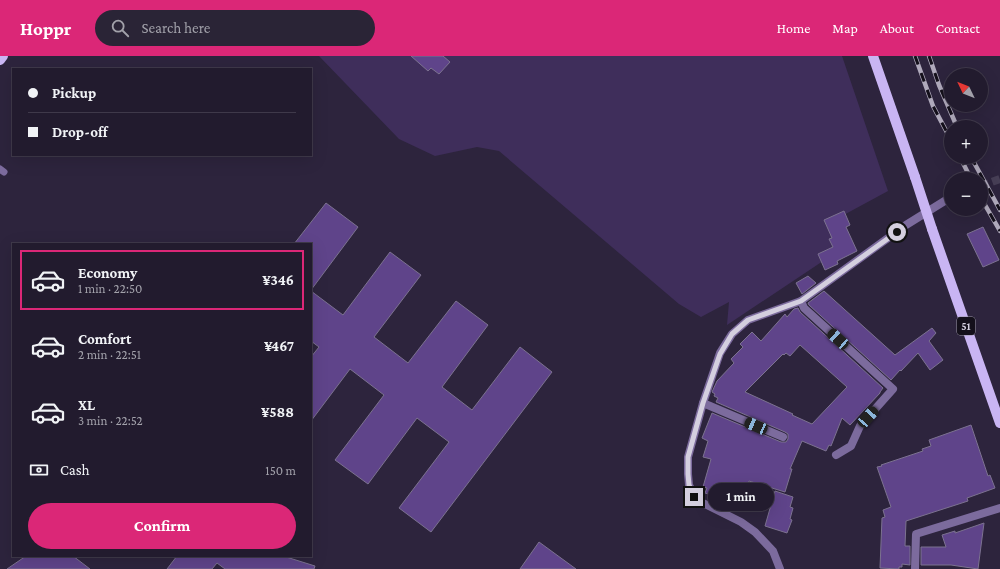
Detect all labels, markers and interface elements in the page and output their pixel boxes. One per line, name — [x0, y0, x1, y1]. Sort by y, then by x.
search box — [95, 10, 375, 46]
icon: search — [109, 17, 131, 39]
text: Hoppr — [20, 18, 71, 39]
text: Search here — [141, 20, 210, 36]
text: Home — [777, 20, 810, 36]
text: Map — [832, 20, 858, 36]
text: About — [880, 20, 914, 36]
text: Contact — [936, 20, 980, 36]
north arrow — [944, 68, 988, 112]
map controls — [944, 68, 988, 216]
text: Pickup — [52, 85, 96, 101]
button: + — [944, 120, 988, 164]
text: Drop-off — [52, 124, 108, 140]
button: − — [944, 172, 988, 216]
route start — [888, 223, 906, 241]
icon: car — [30, 262, 66, 298]
text: Economy — [78, 265, 137, 281]
text: ¥346 — [262, 272, 294, 288]
text: 1 min · 22:50 — [78, 281, 142, 296]
road number: 51 — [957, 317, 975, 335]
car — [825, 327, 851, 351]
icon: car — [30, 328, 66, 364]
text: Comfort — [78, 331, 132, 347]
text: ¥467 — [264, 338, 294, 354]
text: 2 min · 22:51 — [78, 347, 141, 362]
icon: car — [30, 394, 66, 430]
text: XL — [78, 397, 95, 413]
text: ¥588 — [261, 404, 294, 420]
car — [856, 404, 880, 430]
text: 3 min · 22:52 — [78, 413, 143, 428]
car — [743, 416, 769, 436]
icon: cash — [28, 459, 50, 481]
text: Cash — [60, 462, 90, 478]
text: 150 m — [265, 463, 296, 478]
callout: 1 min — [708, 483, 774, 511]
route end — [685, 488, 703, 506]
text: 1 min — [726, 489, 756, 504]
button: Confirm — [28, 503, 296, 549]

